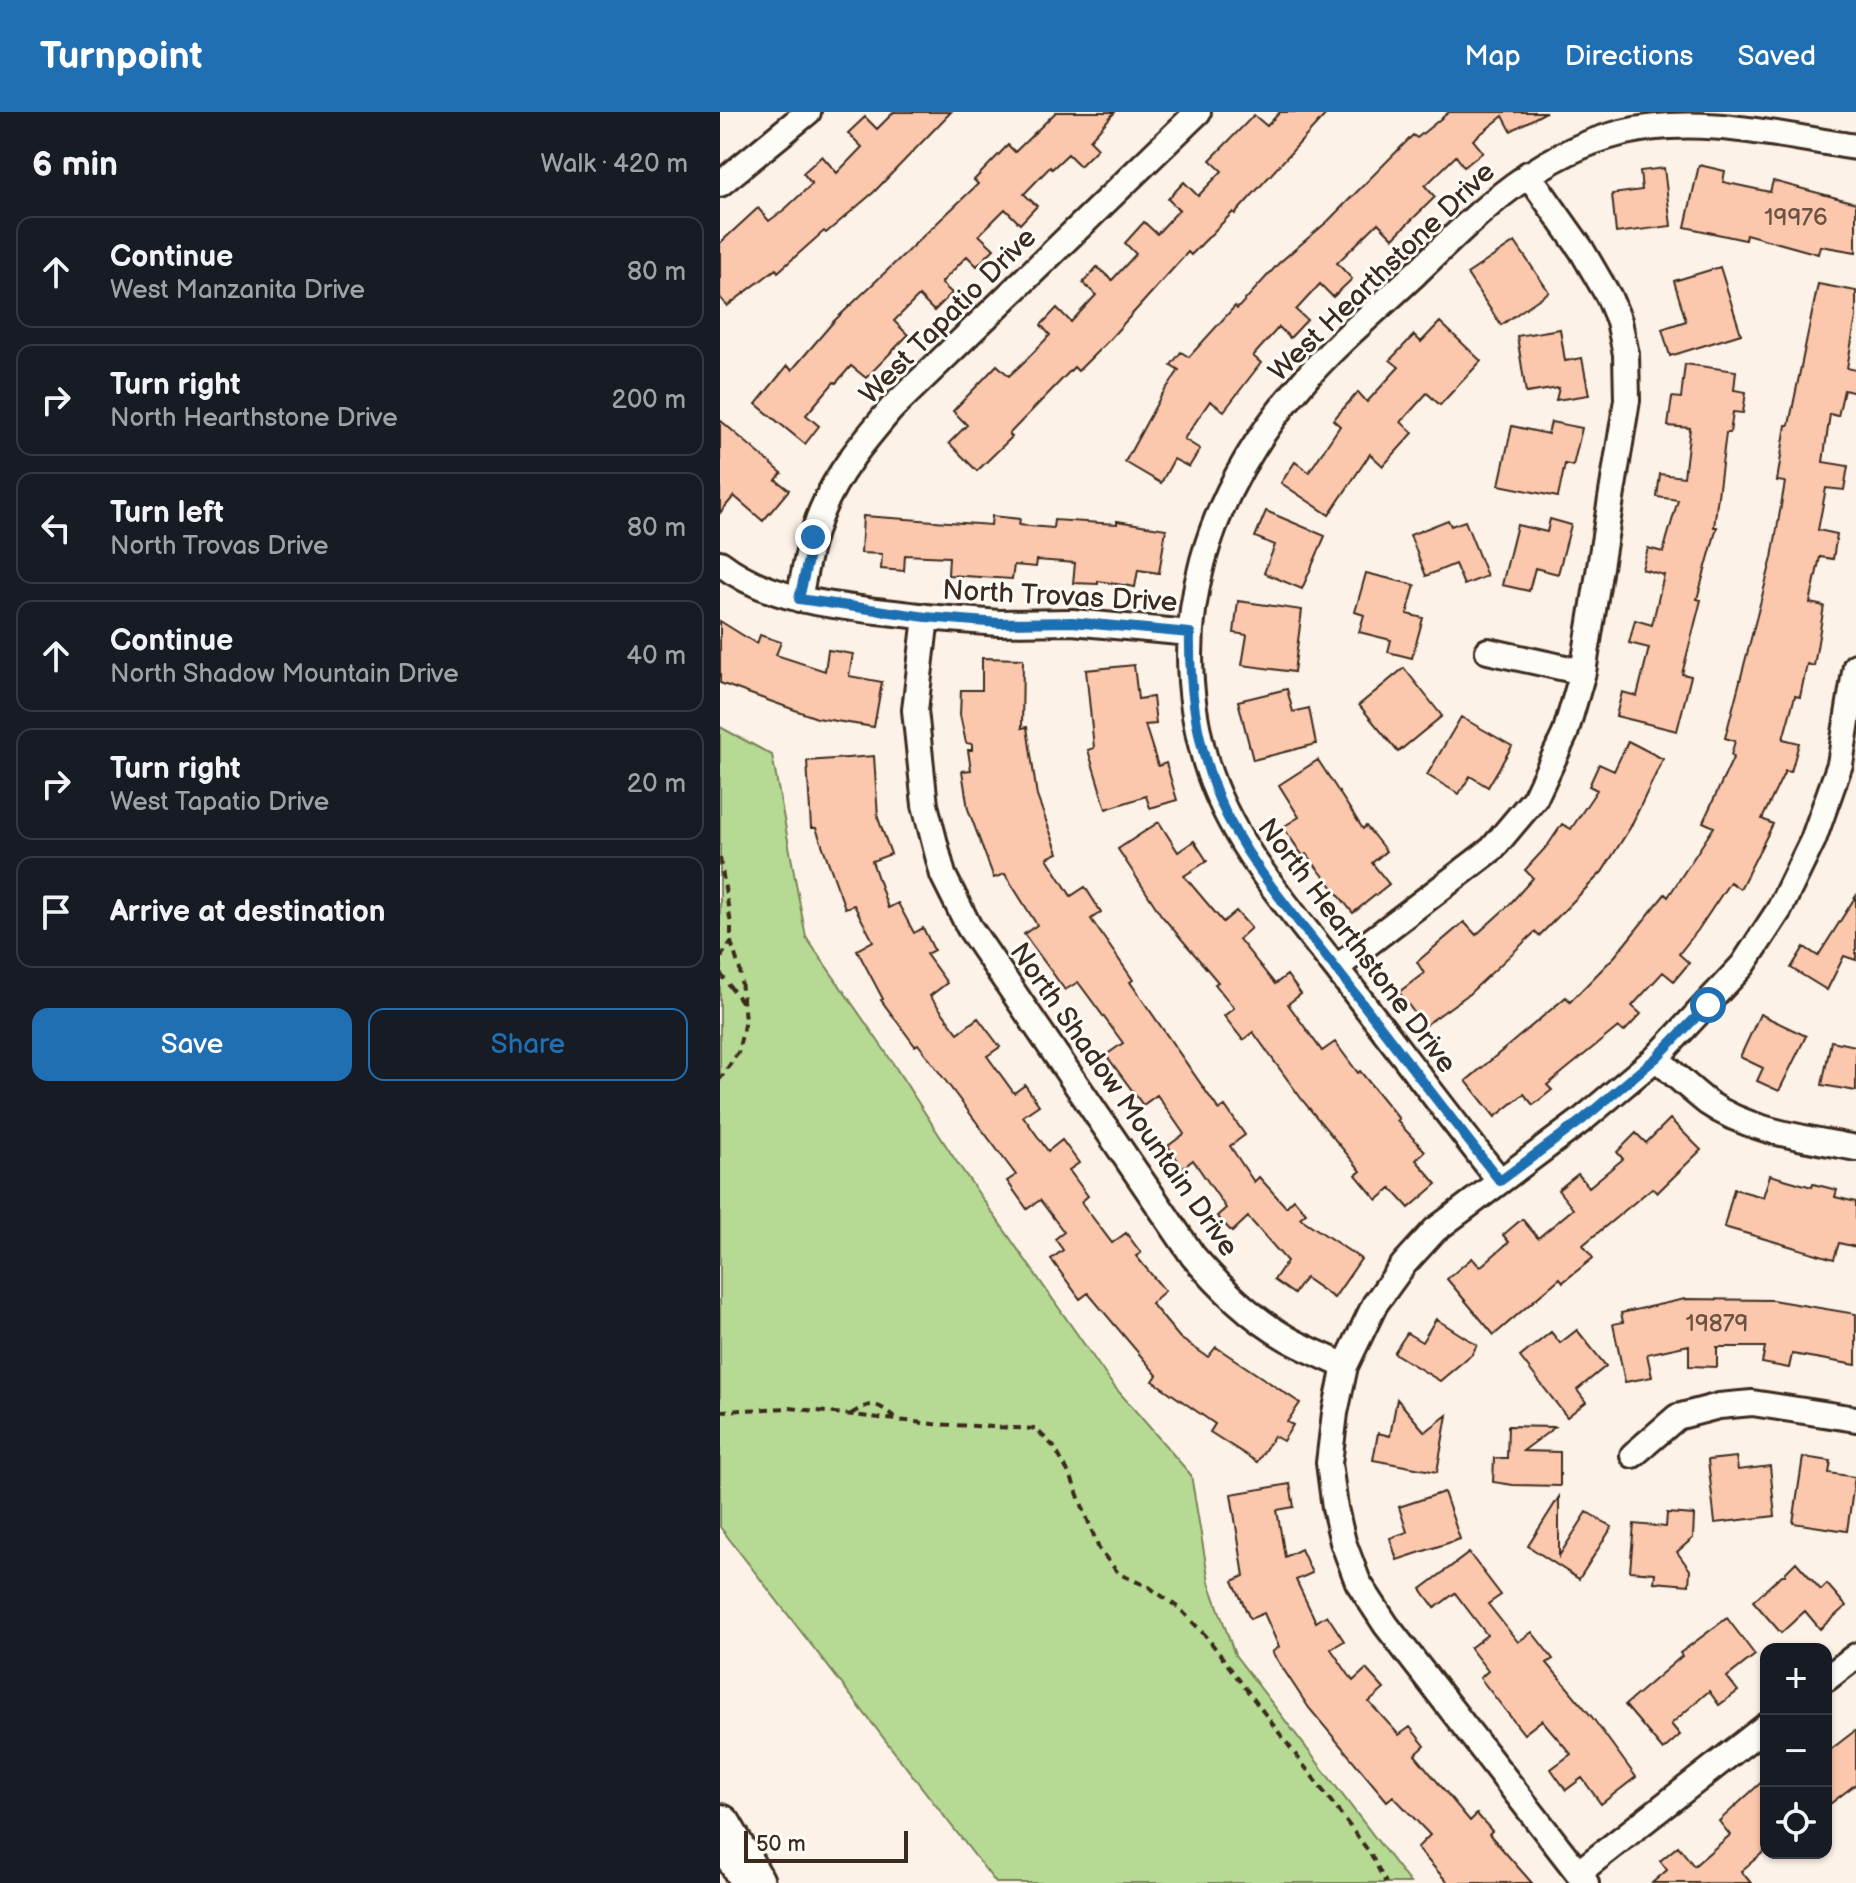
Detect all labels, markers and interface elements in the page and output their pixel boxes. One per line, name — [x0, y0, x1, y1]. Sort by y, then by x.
text: Turnpoint — [40, 34, 202, 79]
text: Map — [1464, 40, 1521, 73]
text: Directions — [1565, 40, 1693, 73]
text: Saved — [1737, 40, 1816, 73]
text: 6 min — [32, 144, 118, 185]
text: Walk · 420 m — [541, 149, 688, 180]
street label: West Hearthstone Drive — [1262, 156, 1502, 389]
house number: 19976 — [1764, 203, 1828, 232]
street label: West Tapatio Drive — [853, 221, 1043, 411]
text: Continue — [110, 239, 233, 275]
icon: ahead — [34, 250, 78, 294]
text: 80 m — [627, 257, 686, 288]
text: West Manzanita Drive — [110, 275, 365, 306]
text: Turn right — [110, 367, 241, 403]
icon: right — [34, 378, 78, 422]
text: 200 m — [612, 385, 686, 416]
text: North Hearthstone Drive — [110, 403, 398, 434]
text: Turn left — [110, 495, 224, 531]
icon: left — [34, 506, 78, 550]
text: 80 m — [627, 513, 686, 544]
route end — [795, 519, 831, 555]
text: North Trovas Drive — [110, 531, 328, 562]
street label: North Trovas Drive — [942, 574, 1178, 619]
text: Continue — [110, 623, 233, 659]
icon: ahead — [34, 634, 78, 678]
text: 40 m — [626, 641, 686, 672]
text: North Shadow Mountain Drive — [110, 659, 459, 690]
text: Turn right — [110, 751, 241, 787]
icon: right — [34, 762, 78, 806]
text: 20 m — [627, 769, 686, 800]
text: West Tapatio Drive — [110, 787, 329, 818]
street label: North Hearthstone Drive — [1250, 812, 1463, 1080]
icon: arrive — [34, 890, 78, 934]
text: Arrive at destination — [110, 894, 386, 930]
street label: North Shadow Mountain Drive — [1003, 937, 1245, 1263]
route start — [1690, 987, 1726, 1023]
button: Save — [32, 1008, 352, 1081]
button: Share — [368, 1008, 688, 1081]
house number: 19879 — [1686, 1309, 1748, 1338]
map controls — [1760, 1643, 1832, 1859]
button: + — [1760, 1643, 1832, 1715]
button: − — [1760, 1715, 1832, 1787]
button: locate — [1760, 1787, 1832, 1859]
scale bar — [744, 1827, 908, 1863]
text: 50 m — [756, 1831, 806, 1858]

